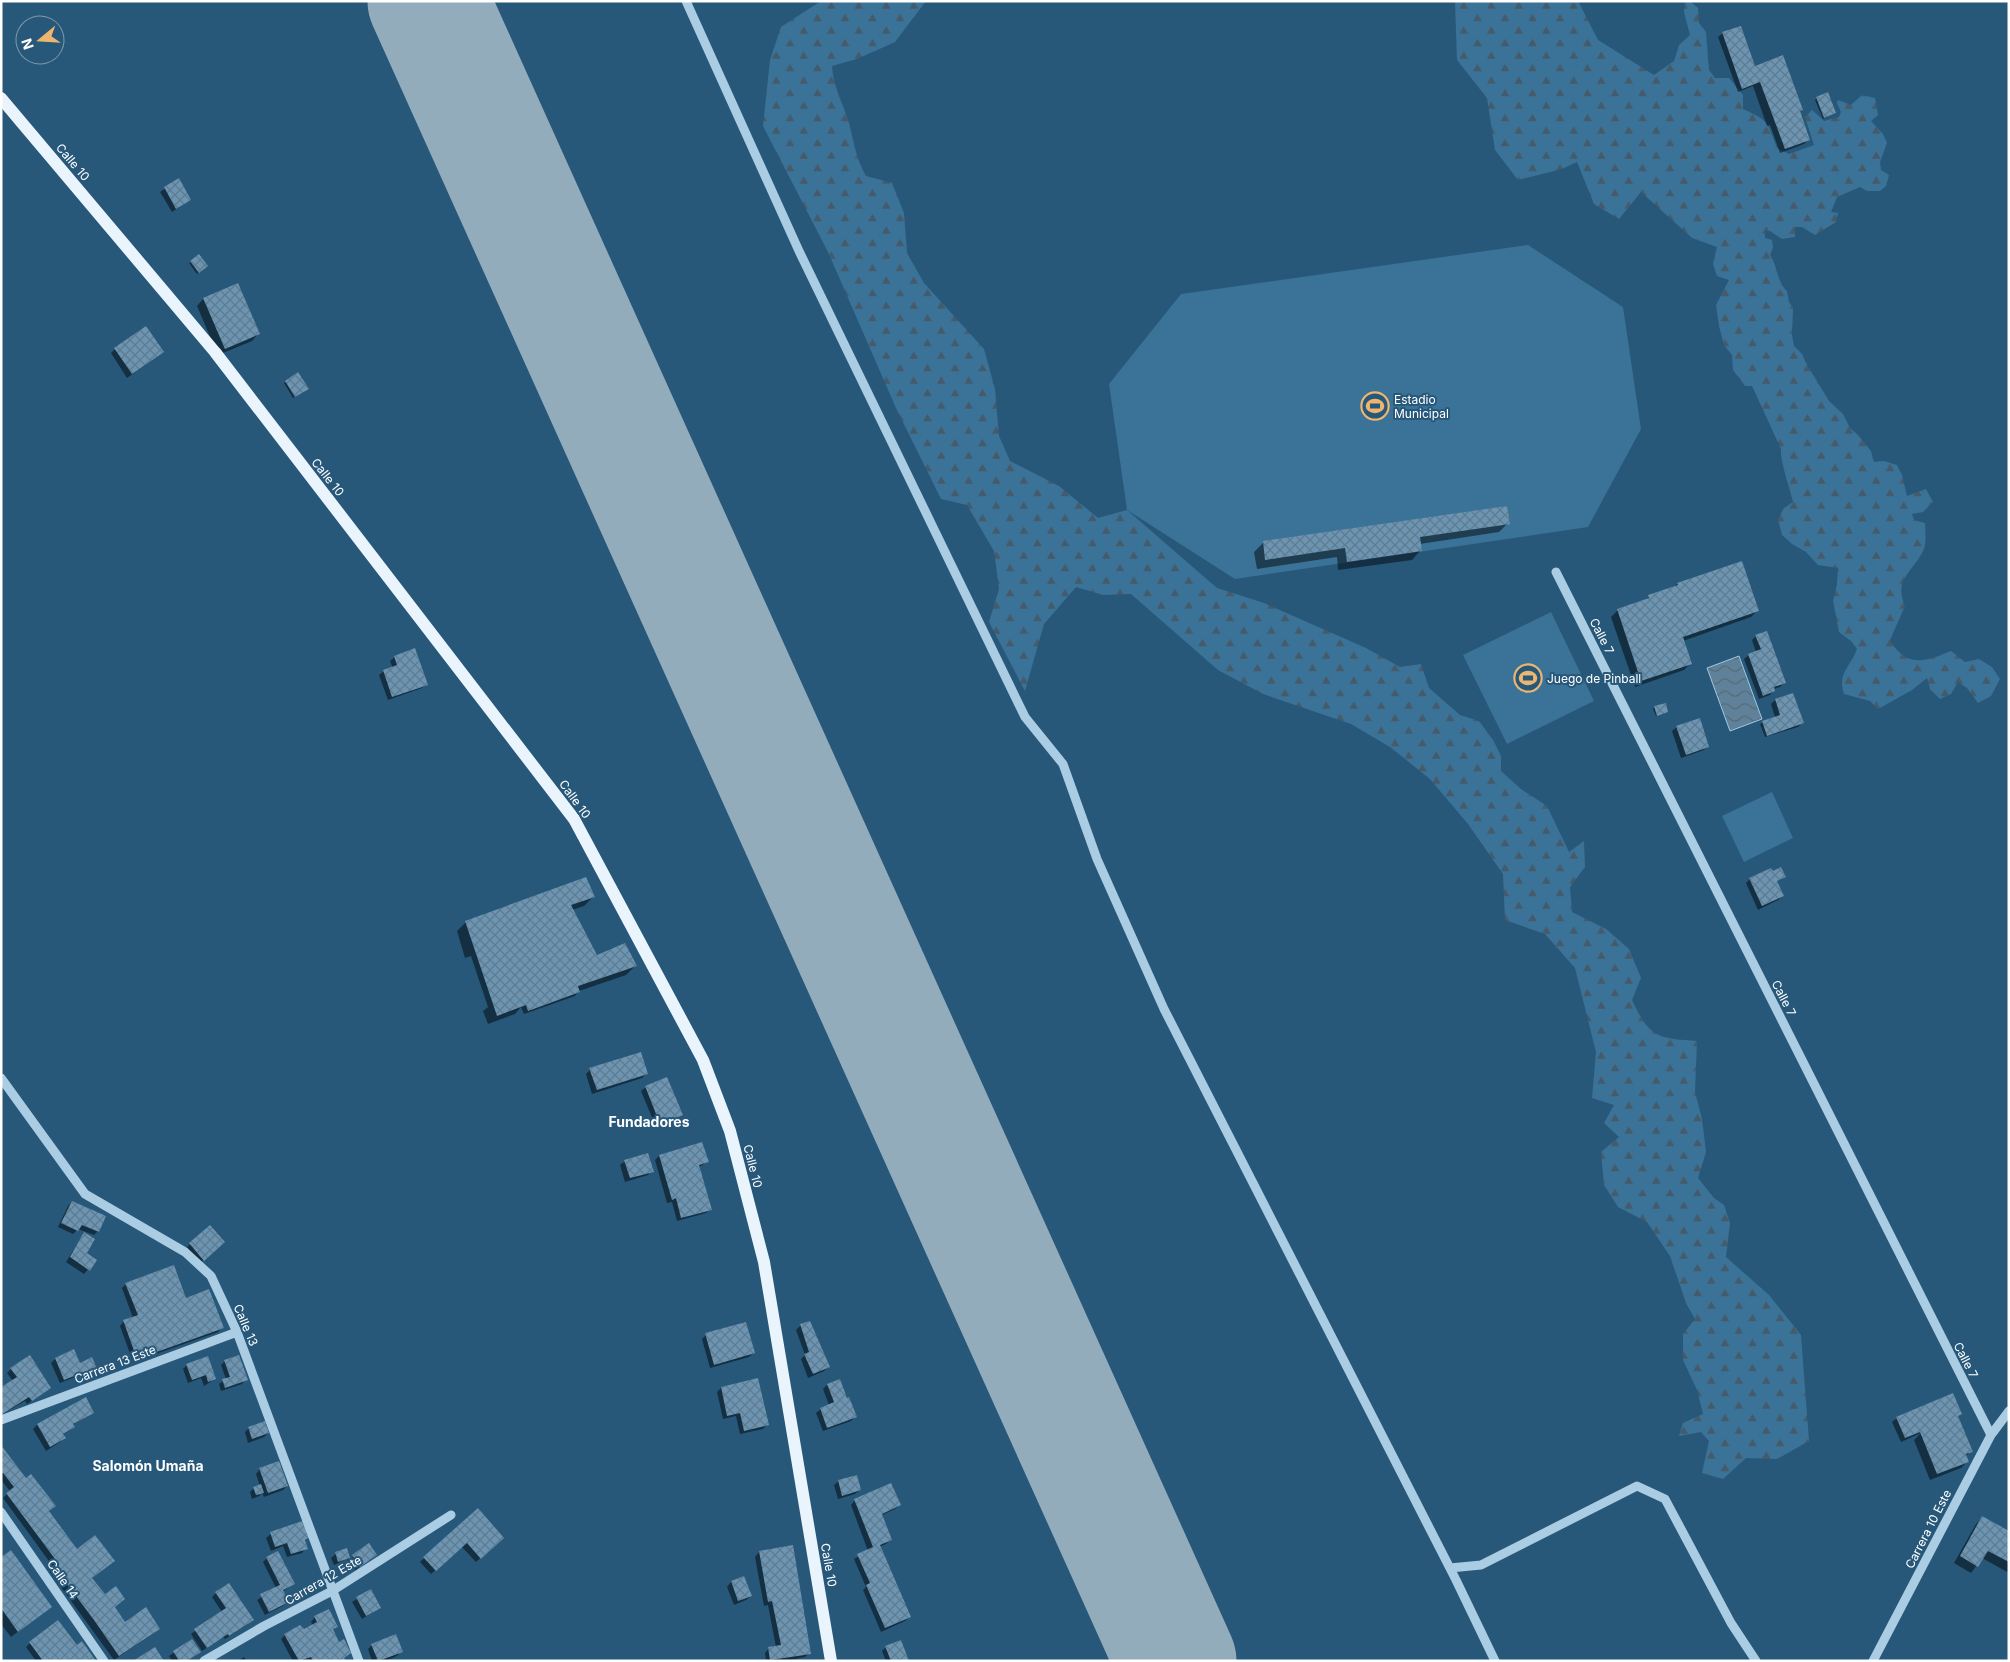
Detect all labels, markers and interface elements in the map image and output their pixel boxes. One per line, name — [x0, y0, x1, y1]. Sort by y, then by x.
north arrow — [15, 15, 65, 65]
text: N — [17, 36, 37, 52]
street label: Calle 10 — [53, 140, 93, 184]
sports icon: Estadio Municipal — [1360, 391, 1390, 421]
place label: Estadio Municipal — [1394, 392, 1449, 421]
street label: Calle 10 — [309, 455, 347, 499]
street label: Calle 7 — [1587, 615, 1618, 657]
sports icon: Juego de Pinball — [1513, 663, 1543, 693]
place label: Juego de Pinball — [1547, 671, 1641, 686]
street label: Calle 10 — [556, 777, 594, 821]
street label: Calle 7 — [1769, 977, 1800, 1019]
district label: Fundadores — [608, 1113, 690, 1130]
street label: Calle 10 — [740, 1143, 766, 1189]
street label: Calle 13 — [231, 1302, 261, 1348]
street label: Calle 7 — [1951, 1339, 1982, 1381]
street label: Carrera 13 Este — [72, 1342, 158, 1386]
district label: Salomón Umaña — [92, 1457, 204, 1474]
street label: Carrera 10 Este — [1902, 1487, 1954, 1571]
street label: Calle 10 — [818, 1542, 840, 1588]
street label: Carrera 12 Este — [282, 1552, 364, 1608]
street label: Calle 14 — [44, 1557, 82, 1602]

